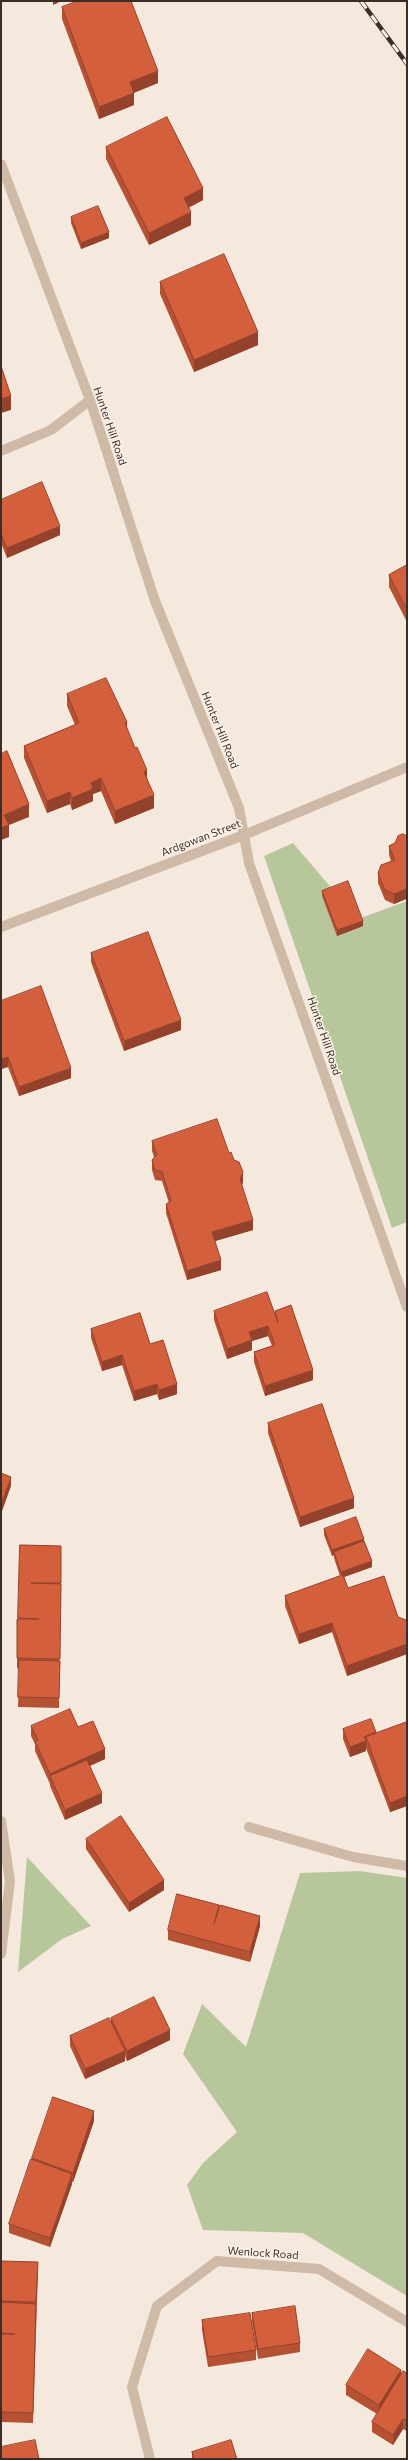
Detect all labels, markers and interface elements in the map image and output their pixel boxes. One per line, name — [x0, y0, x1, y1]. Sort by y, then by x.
street label: Hunter Hill Road — [90, 385, 130, 467]
street label: Hunter Hill Road — [199, 690, 241, 770]
street label: Ardgowan Street — [159, 817, 243, 859]
street label: Hunter Hill Road — [304, 995, 344, 1077]
street label: Wenlock Road — [227, 2244, 299, 2262]

